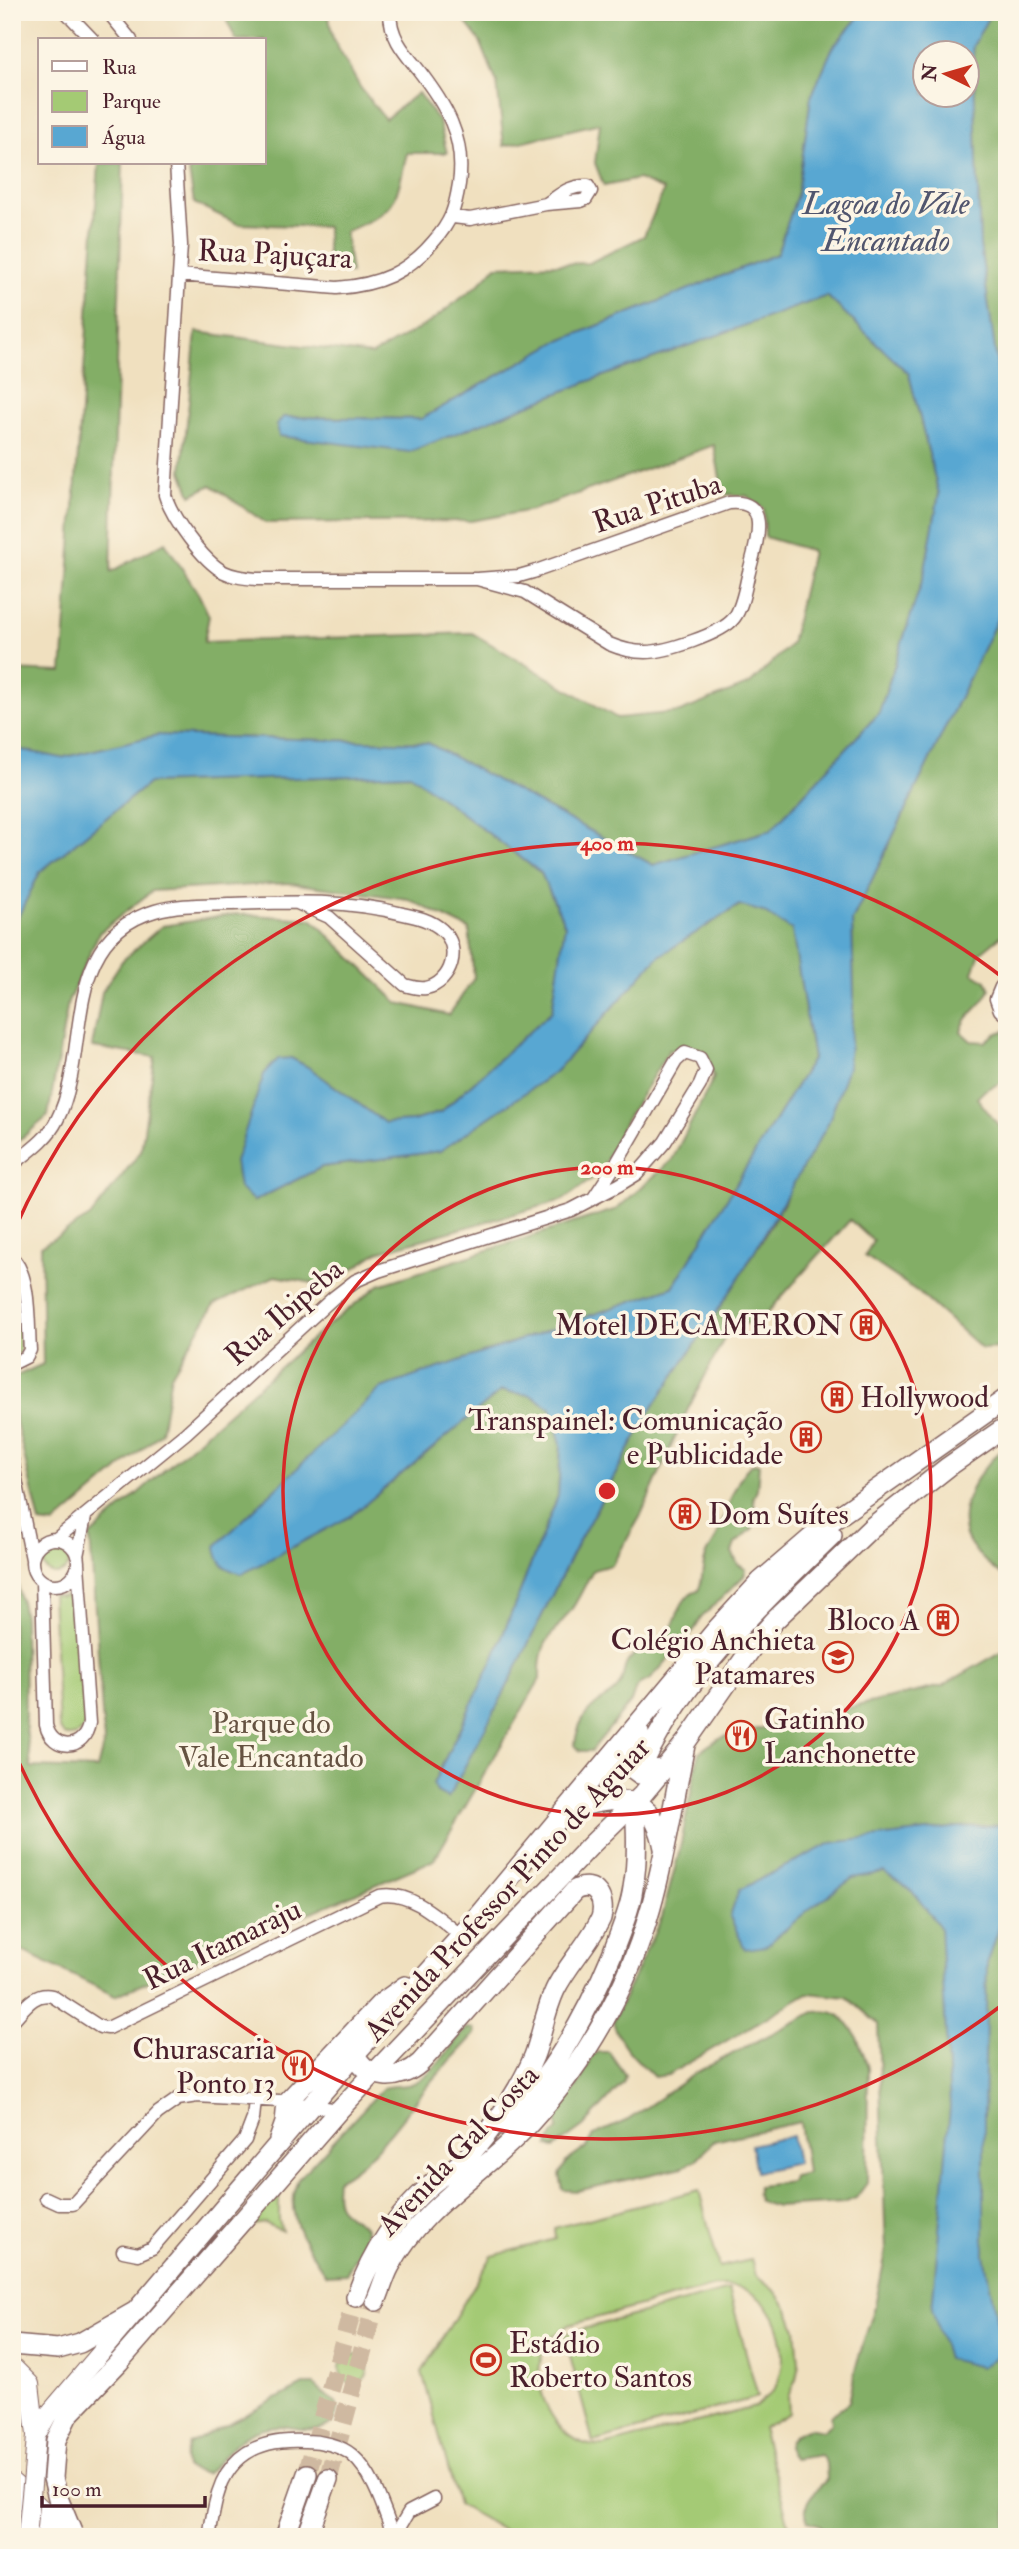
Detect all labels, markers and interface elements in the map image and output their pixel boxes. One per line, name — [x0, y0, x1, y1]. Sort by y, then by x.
legend — [38, 38, 266, 164]
north arrow — [911, 38, 981, 108]
text: Rua — [102, 54, 137, 81]
text: N — [917, 62, 943, 83]
text: Parque — [102, 88, 161, 115]
text: Água — [101, 124, 146, 151]
water label: Lagoa do Vale Encantado — [801, 184, 970, 261]
street label: Rua Pajuçara — [197, 232, 354, 277]
street label: Rua Pituba — [588, 465, 727, 542]
text: 400 m — [579, 830, 634, 857]
text: 200 m — [581, 1154, 634, 1181]
street label: Rua Ibipeba — [218, 1251, 352, 1374]
place label: Motel DECAMERON — [555, 1307, 843, 1344]
building icon: Motel DECAMERON — [849, 1308, 883, 1342]
place label: Hollywood — [860, 1379, 989, 1416]
building icon: Hollywood — [820, 1380, 854, 1414]
place label: Transpainel: Comunicação e Publicidade — [468, 1402, 783, 1473]
building icon: Transpainel: Comunicação e Publicidade — [789, 1420, 823, 1454]
centre of rings — [595, 1479, 619, 1503]
place label: Dom Suítes — [708, 1496, 849, 1533]
building icon: Dom Suítes — [668, 1497, 702, 1531]
place label: Bloco A — [827, 1602, 920, 1639]
building icon: Bloco A — [926, 1603, 960, 1637]
place label: Colégio Anchieta Patamares — [611, 1622, 816, 1693]
school or university icon: Colégio Anchieta Patamares — [821, 1640, 855, 1674]
place label: Gatinho Lanchonette — [764, 1701, 916, 1772]
park label: Parque do Vale Encantado — [178, 1705, 364, 1776]
restaurant icon: Gatinho Lanchonette — [724, 1719, 758, 1753]
street label: Avenida Professor Pinto de Aguiar — [356, 1729, 658, 2050]
street label: Rua Itamaraju — [137, 1890, 307, 1998]
place label: Churascaria Ponto 13 — [132, 2031, 276, 2102]
restaurant icon: Churascaria Ponto 13 — [281, 2049, 315, 2083]
street label: Avenida Gal Costa — [369, 2057, 548, 2244]
place label: Estádio Roberto Santos — [509, 2325, 692, 2396]
sports icon: Estádio Roberto Santos — [469, 2343, 503, 2377]
scale bar — [42, 2465, 205, 2509]
text: 100 m — [52, 2476, 102, 2503]

